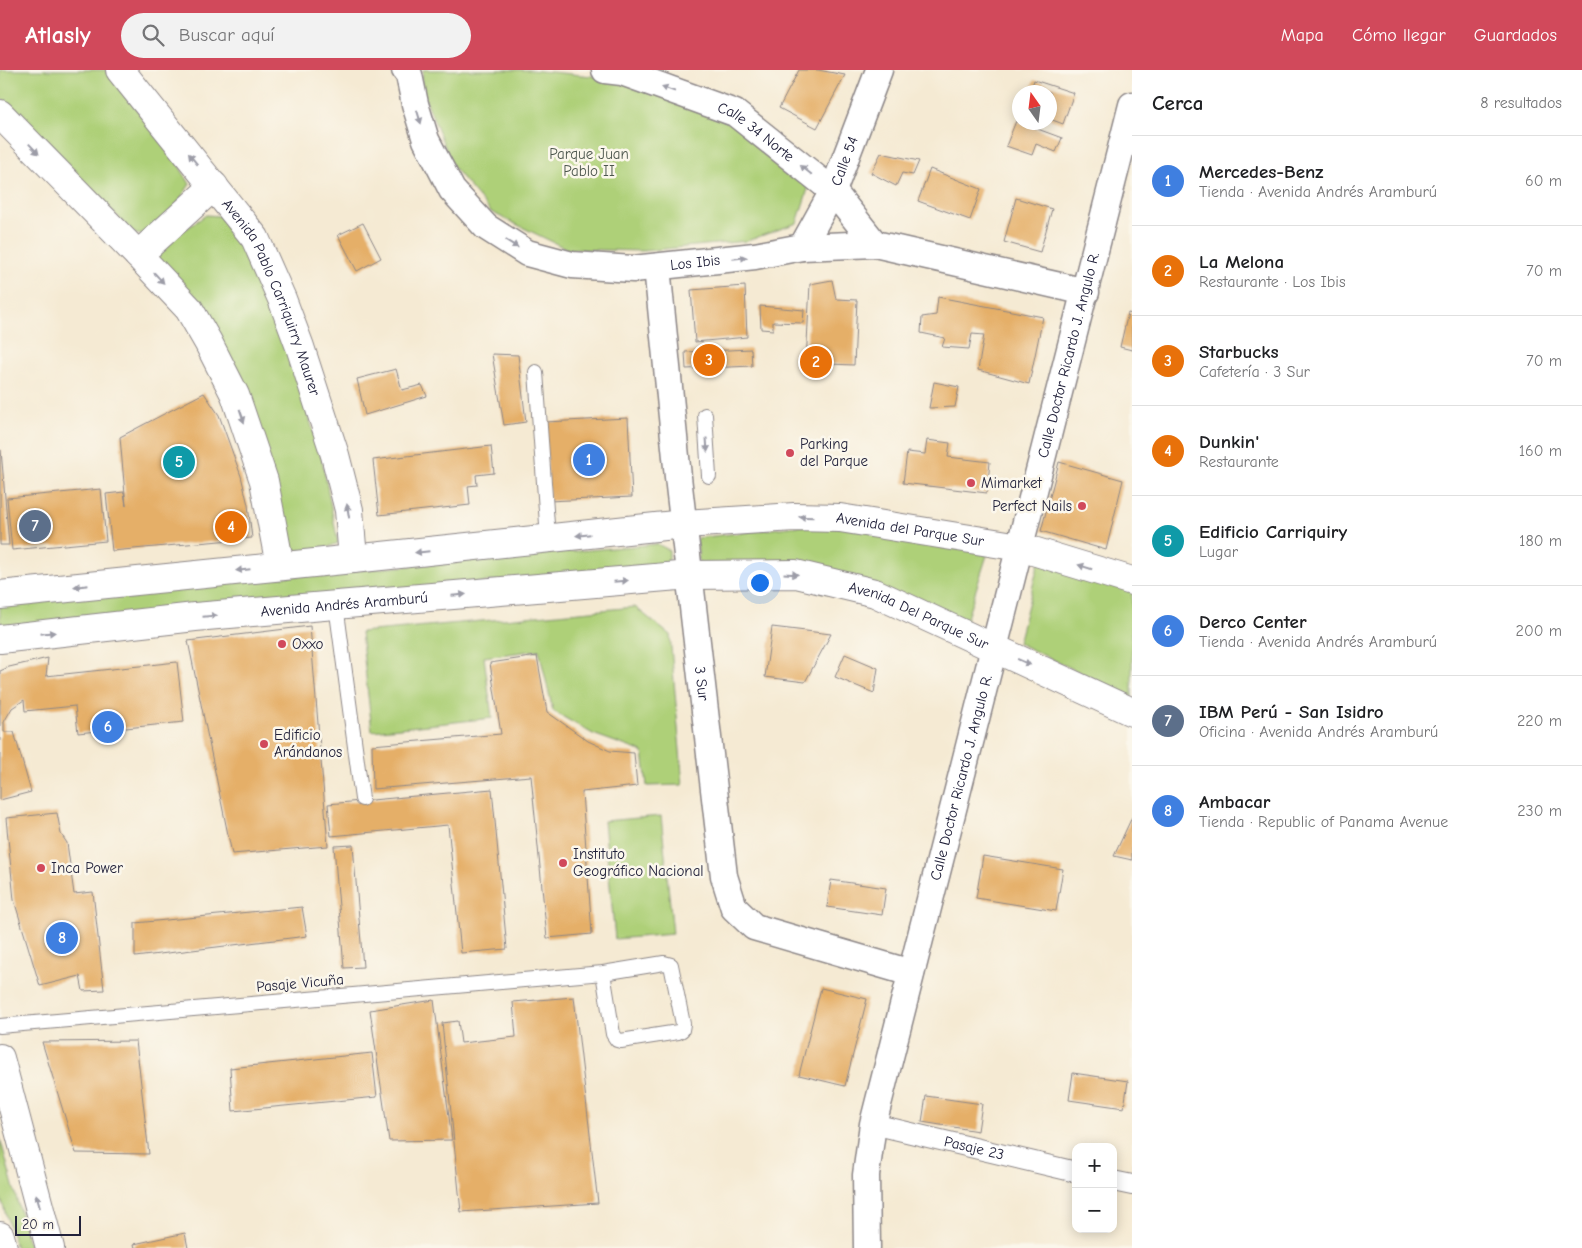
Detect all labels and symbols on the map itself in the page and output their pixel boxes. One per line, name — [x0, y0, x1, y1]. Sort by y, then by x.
one-way arrow — [661, 85, 676, 92]
north arrow — [1012, 85, 1057, 130]
street label: Calle 34 Norte — [715, 98, 798, 166]
one-way arrow — [415, 109, 423, 124]
street label: Calle 54 — [827, 134, 862, 188]
one-way arrow — [28, 142, 40, 154]
park label: Parque Juan Pablo II — [549, 145, 629, 180]
one-way arrow — [187, 153, 198, 166]
one-way arrow — [800, 165, 813, 176]
street label: Avenida Pablo Carriquirry Maurer — [218, 195, 324, 398]
one-way arrow — [506, 239, 519, 249]
street label: Calle Doctor Ricardo J. Angulo R. — [1034, 250, 1103, 460]
street label: Los Ibis — [669, 251, 721, 274]
one-way arrow — [733, 254, 749, 262]
one-way arrow — [154, 271, 165, 284]
pin: 3 — [693, 341, 725, 379]
pin: 2 — [800, 343, 832, 381]
one-way arrow — [239, 408, 247, 423]
place label: Parking del Parque — [800, 435, 868, 470]
one-way arrow — [703, 438, 711, 454]
pin: 1 — [573, 441, 605, 479]
pin: 5 — [163, 443, 195, 481]
marker: Parking del Parque — [784, 447, 796, 459]
place label: Mimarket — [981, 474, 1043, 492]
marker: Mimarket — [965, 477, 977, 489]
place label: Perfect Nails — [992, 497, 1072, 515]
marker: Perfect Nails — [1076, 500, 1088, 512]
one-way arrow — [344, 503, 352, 519]
pin: 7 — [19, 507, 51, 545]
pin: 4 — [215, 508, 247, 546]
street label: Avenida del Parque Sur — [835, 509, 985, 550]
one-way arrow — [797, 513, 813, 521]
one-way arrow — [575, 531, 591, 539]
one-way arrow — [413, 548, 429, 556]
one-way arrow — [1078, 563, 1093, 570]
one-way arrow — [234, 566, 250, 574]
your location — [747, 570, 773, 596]
one-way arrow — [784, 571, 800, 579]
one-way arrow — [613, 577, 629, 585]
street label: Avenida Del Parque Sur — [847, 578, 992, 653]
one-way arrow — [73, 583, 89, 591]
street label: Avenida Andrés Aramburú — [260, 588, 429, 620]
one-way arrow — [451, 591, 467, 599]
one-way arrow — [202, 612, 218, 620]
one-way arrow — [41, 629, 57, 637]
place label: Oxxo — [292, 635, 324, 653]
marker: Oxxo — [276, 638, 288, 650]
one-way arrow — [1017, 659, 1031, 667]
street label: 3 Sur — [691, 665, 713, 702]
street label: Calle Doctor Ricardo J. Angulo R. — [926, 673, 996, 882]
pin: 6 — [92, 708, 124, 746]
place label: Edificio Arándanos — [274, 726, 342, 761]
marker: Edificio Arándanos — [258, 738, 270, 750]
place label: Instituto Geográfico Nacional — [573, 845, 704, 880]
marker: Instituto Geográfico Nacional — [557, 857, 569, 869]
place label: Inca Power — [51, 859, 123, 877]
marker: Inca Power — [35, 862, 47, 874]
pin: 8 — [46, 919, 78, 957]
street label: Pasaje Vicuña — [255, 970, 345, 996]
street label: Pasaje 23 — [942, 1132, 1006, 1164]
one-way arrow — [34, 1193, 42, 1208]
scale bar — [15, 1213, 81, 1236]

